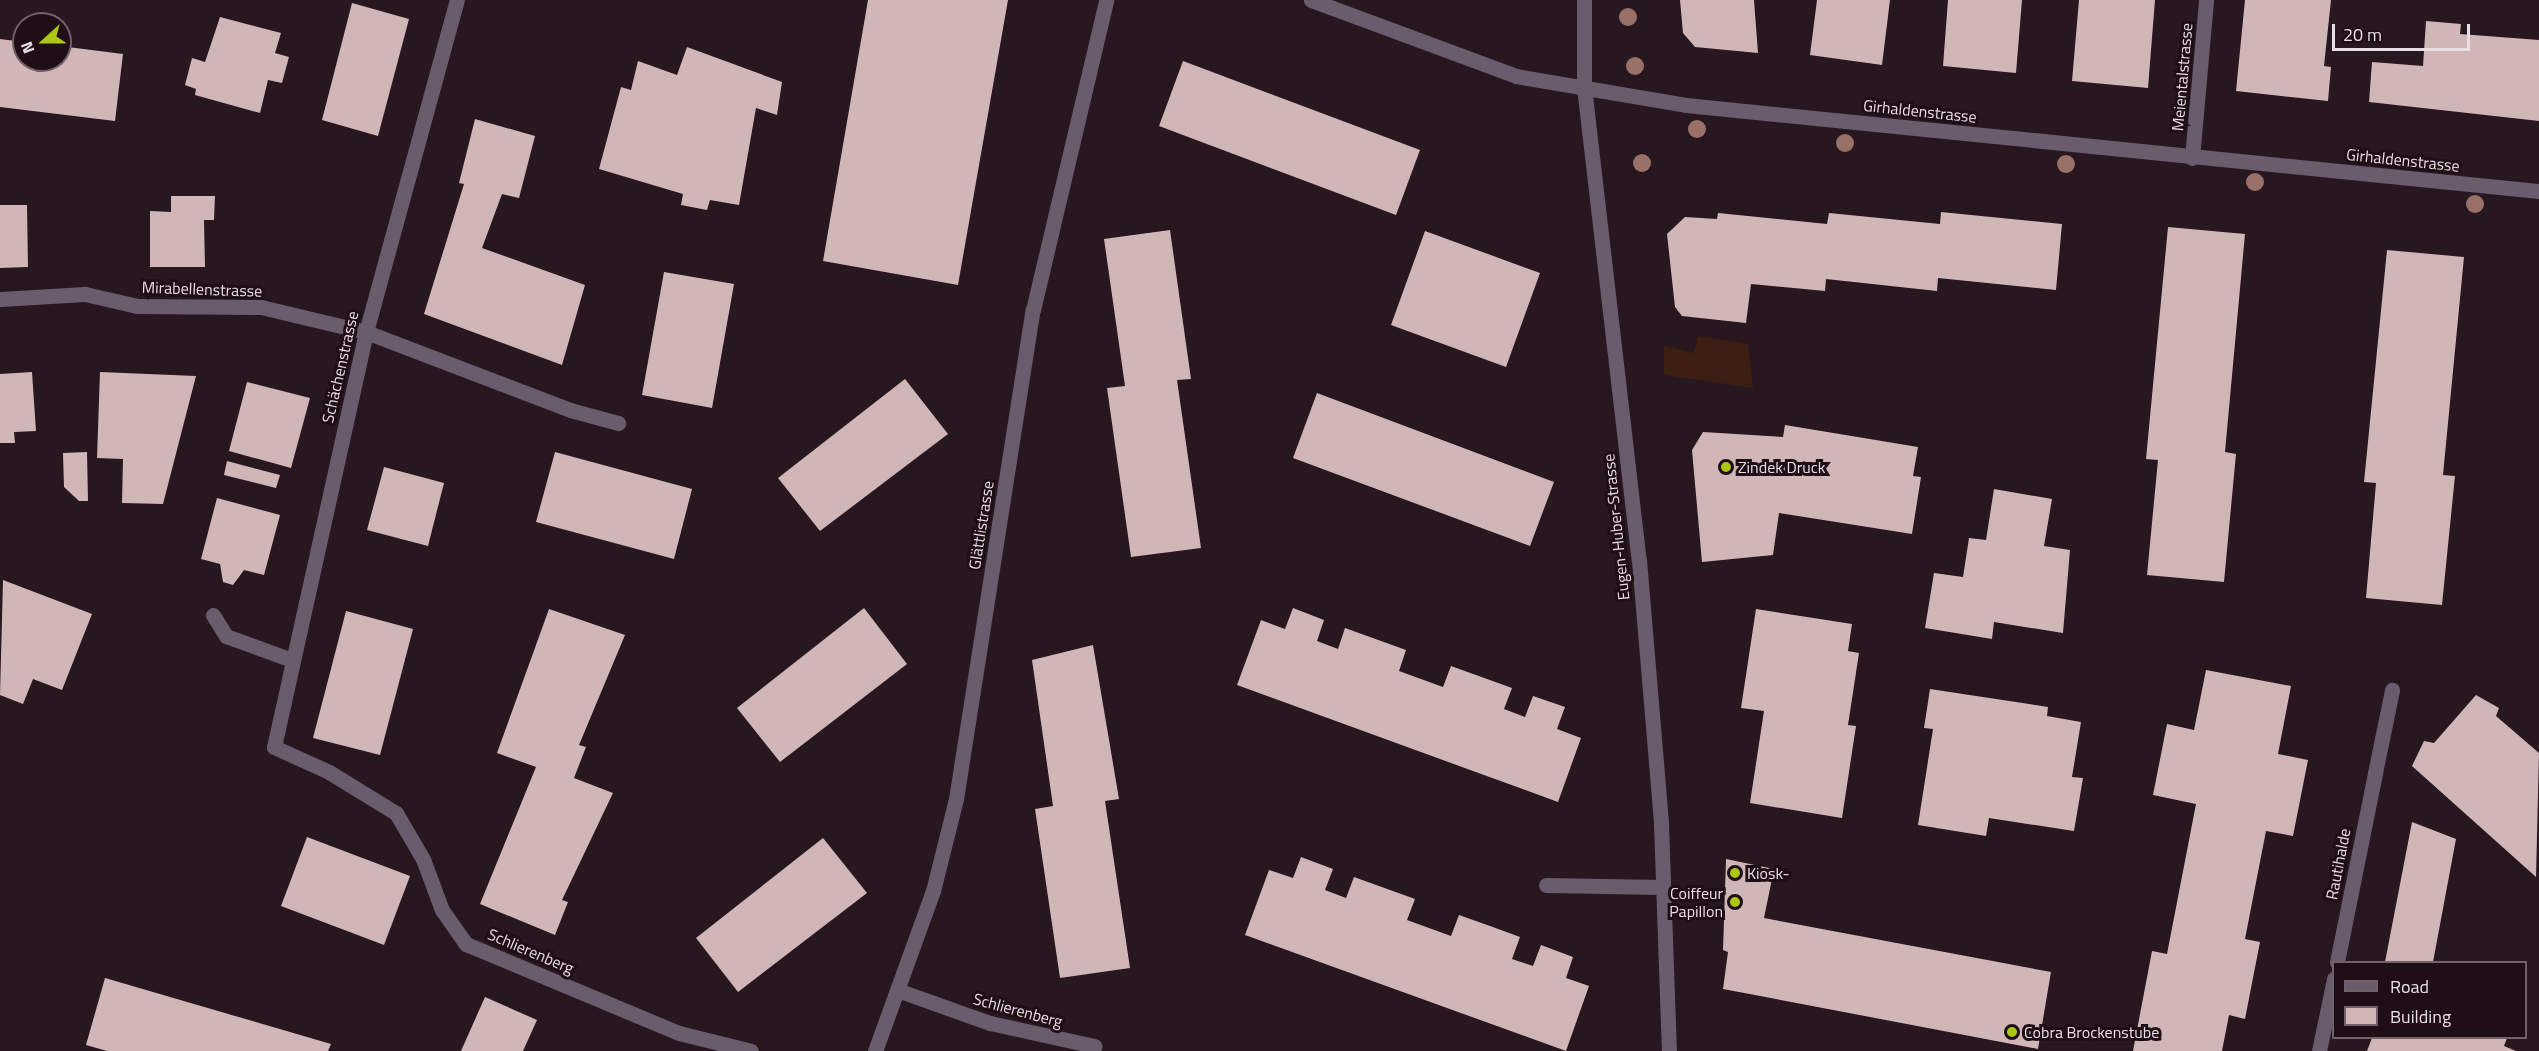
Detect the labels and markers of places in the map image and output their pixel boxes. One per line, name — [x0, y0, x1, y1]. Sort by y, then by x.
place label: Zindek Druck — [1738, 457, 1825, 477]
marker: Zindek Druck — [1719, 460, 1733, 474]
place label: Kiosk- — [1747, 863, 1790, 883]
marker: Kiosk- — [1728, 866, 1742, 880]
place label: Coiffeur Papillon — [1669, 883, 1723, 921]
marker: Coiffeur Papillon — [1728, 895, 1742, 909]
place label: Cobra Brockenstube — [2024, 1022, 2159, 1042]
marker: Cobra Brockenstube — [2005, 1025, 2019, 1039]

